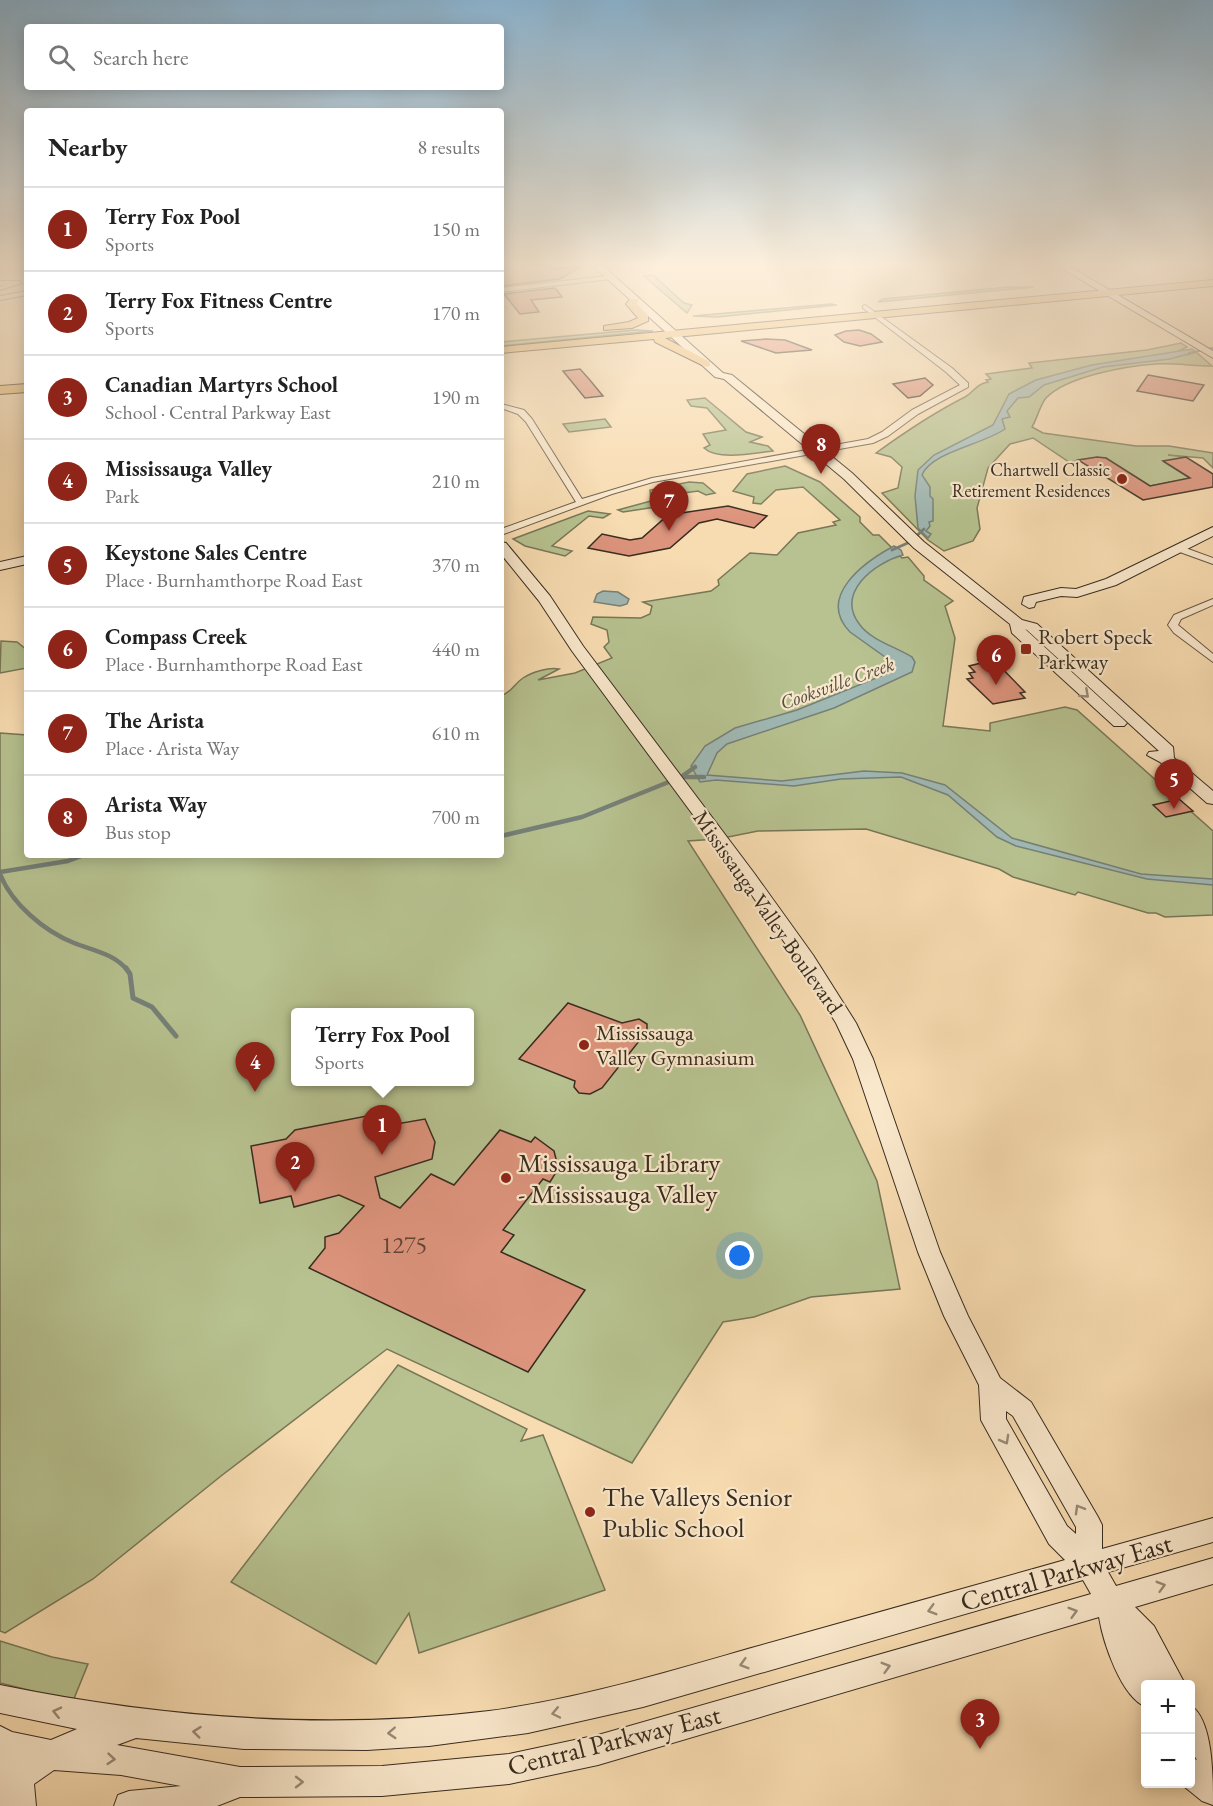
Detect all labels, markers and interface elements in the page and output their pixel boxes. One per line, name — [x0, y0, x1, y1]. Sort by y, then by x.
search box — [24, 24, 504, 90]
icon: search — [45, 41, 78, 74]
text: Search here — [93, 43, 188, 72]
text: Nearby — [48, 130, 128, 164]
text: 8 results — [417, 134, 480, 160]
text: Terry Fox Pool — [105, 202, 240, 231]
text: 1 — [62, 216, 73, 242]
text: 150 m — [432, 216, 480, 242]
text: Sports — [105, 231, 154, 257]
text: Terry Fox Fitness Centre — [105, 286, 332, 315]
text: 2 — [62, 300, 73, 326]
text: 170 m — [432, 300, 480, 326]
text: Sports — [105, 315, 154, 341]
text: Canadian Martyrs School — [105, 370, 338, 399]
text: 3 — [62, 384, 73, 410]
text: 190 m — [432, 384, 480, 410]
text: School · Central Parkway East — [105, 399, 331, 425]
pin: 8 — [802, 424, 840, 474]
text: Mississauga Valley — [105, 454, 272, 483]
place label: Chartwell Classic Retirement Residences — [952, 458, 1110, 502]
text: 4 — [62, 468, 73, 494]
text: 210 m — [432, 468, 480, 494]
marker: Chartwell Classic Retirement Residences — [1115, 472, 1129, 486]
pin: 7 — [650, 482, 688, 531]
text: Park — [105, 483, 139, 509]
text: Keystone Sales Centre — [105, 538, 307, 567]
text: 5 — [62, 552, 73, 578]
text: 370 m — [432, 552, 480, 578]
text: Place · Burnhamthorpe Road East — [105, 567, 362, 593]
text: Compass Creek — [105, 622, 247, 651]
place label: Robert Speck Parkway — [1038, 622, 1153, 676]
text: 6 — [62, 636, 73, 662]
text: 440 m — [432, 636, 480, 662]
pin: 6 — [976, 636, 1016, 685]
marker: Robert Speck Parkway — [1019, 642, 1033, 656]
water label: Cooksville Creek — [776, 650, 898, 716]
text: Place · Burnhamthorpe Road East — [105, 651, 362, 677]
one-way arrow — [1078, 687, 1089, 698]
text: The Arista — [105, 706, 204, 735]
text: 7 — [62, 720, 73, 746]
text: 610 m — [432, 720, 480, 746]
text: Place · Arista Way — [105, 735, 239, 761]
pin: 5 — [1154, 760, 1194, 809]
text: Arista Way — [105, 790, 207, 819]
text: 8 — [62, 804, 73, 830]
text: 700 m — [432, 804, 480, 830]
street label: Mississauga Valley Boulevard — [687, 804, 850, 1020]
text: Bus stop — [105, 819, 171, 845]
popup — [291, 1008, 474, 1086]
place label: Mississauga Valley Gymnasium — [596, 1018, 755, 1072]
text: Terry Fox Pool — [315, 1020, 450, 1049]
marker: Mississauga Valley Gymnasium — [577, 1038, 591, 1052]
pin: 4 — [236, 1042, 274, 1092]
text: Sports — [315, 1049, 364, 1075]
pin: 1 — [362, 1106, 401, 1155]
pin: 2 — [276, 1142, 314, 1192]
place label: Mississauga Library - Mississauga Valley — [518, 1145, 720, 1211]
marker: Mississauga Library - Mississauga Valley — [499, 1171, 513, 1185]
house number: 1275 — [381, 1229, 427, 1260]
your location — [725, 1241, 754, 1270]
one-way arrow — [998, 1434, 1009, 1444]
place label: The Valleys Senior Public School — [602, 1479, 792, 1545]
marker: The Valleys Senior Public School — [583, 1505, 597, 1519]
one-way arrow — [1075, 1505, 1086, 1515]
street label: Central Parkway East — [956, 1525, 1176, 1619]
one-way arrow — [1156, 1581, 1166, 1593]
one-way arrow — [927, 1603, 937, 1616]
one-way arrow — [1067, 1607, 1078, 1619]
one-way arrow — [740, 1657, 750, 1669]
one-way arrow — [880, 1662, 891, 1674]
map controls — [1141, 1680, 1195, 1788]
button: + — [1141, 1680, 1195, 1734]
street label: Central Parkway East — [504, 1696, 725, 1783]
pin: 3 — [960, 1700, 1000, 1749]
one-way arrow — [551, 1706, 561, 1719]
one-way arrow — [52, 1707, 62, 1720]
one-way arrow — [193, 1726, 202, 1739]
one-way arrow — [388, 1726, 397, 1739]
button: − — [1141, 1734, 1195, 1788]
one-way arrow — [107, 1752, 116, 1765]
one-way arrow — [294, 1776, 303, 1788]

